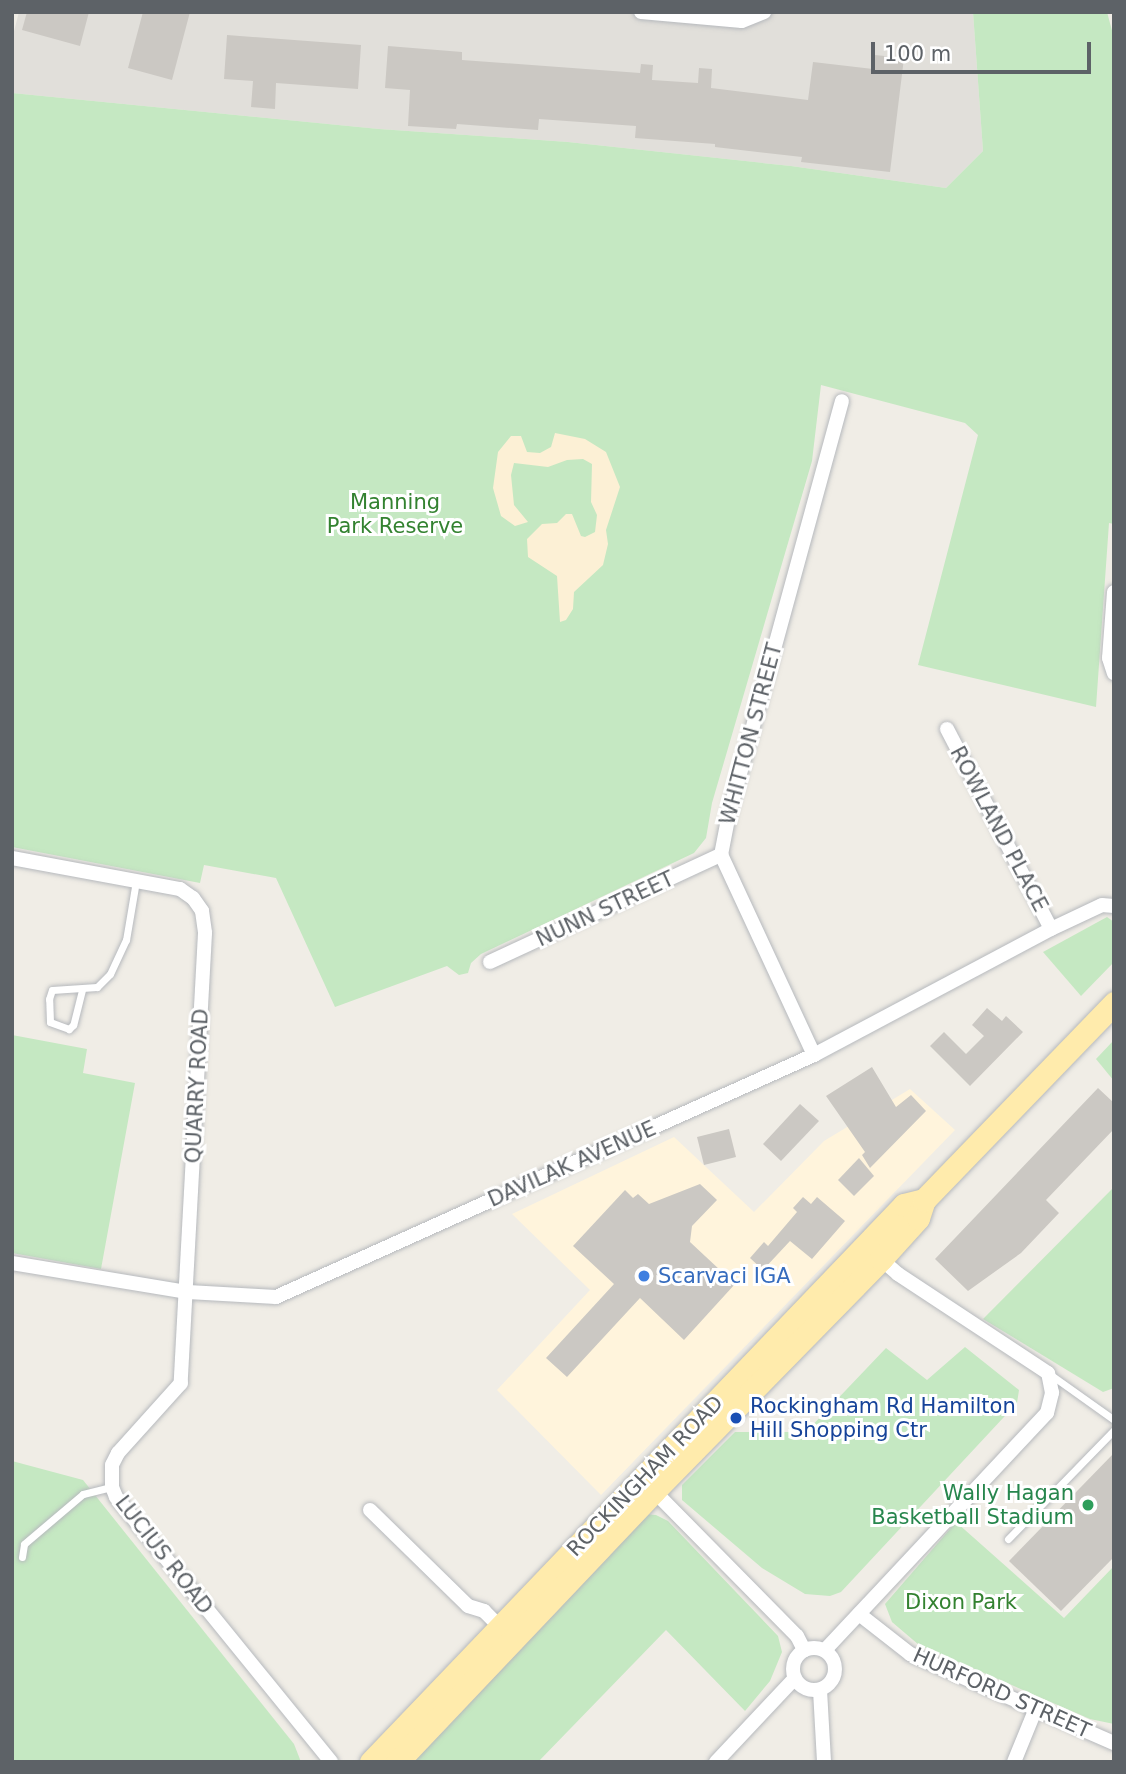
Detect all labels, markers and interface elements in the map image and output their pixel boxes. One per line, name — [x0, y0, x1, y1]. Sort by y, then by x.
scale bar — [874, 28, 1094, 72]
text: 100 m — [884, 42, 951, 66]
park label: Manning Park Reserve — [327, 489, 463, 539]
street label: WHITTON STREET — [715, 640, 787, 828]
street label: ROWLAND PLACE — [945, 742, 1053, 916]
street label: NUNN STREET — [532, 866, 678, 952]
street label: QUARRY ROAD — [180, 1008, 214, 1164]
street label: DAVILAK AVENUE — [484, 1116, 660, 1212]
place label: Scarvaci IGA — [658, 1263, 791, 1289]
marker: Scarvaci IGA — [636, 1268, 652, 1284]
street label: ROCKINGHAM ROAD — [562, 1390, 728, 1562]
place label: Rockingham Rd Hamilton Hill Shopping Ctr — [750, 1393, 1016, 1443]
marker: Rockingham Rd Hamilton Hill Shopping Ctr — [728, 1410, 744, 1426]
place label: Wally Hagan Basketball Stadium — [871, 1480, 1074, 1530]
street label: LUCIUS ROAD — [110, 1491, 218, 1619]
marker: Wally Hagan Basketball Stadium — [1080, 1497, 1096, 1513]
park label: Dixon Park — [905, 1589, 1017, 1615]
street label: HURFORD STREET — [909, 1642, 1095, 1744]

